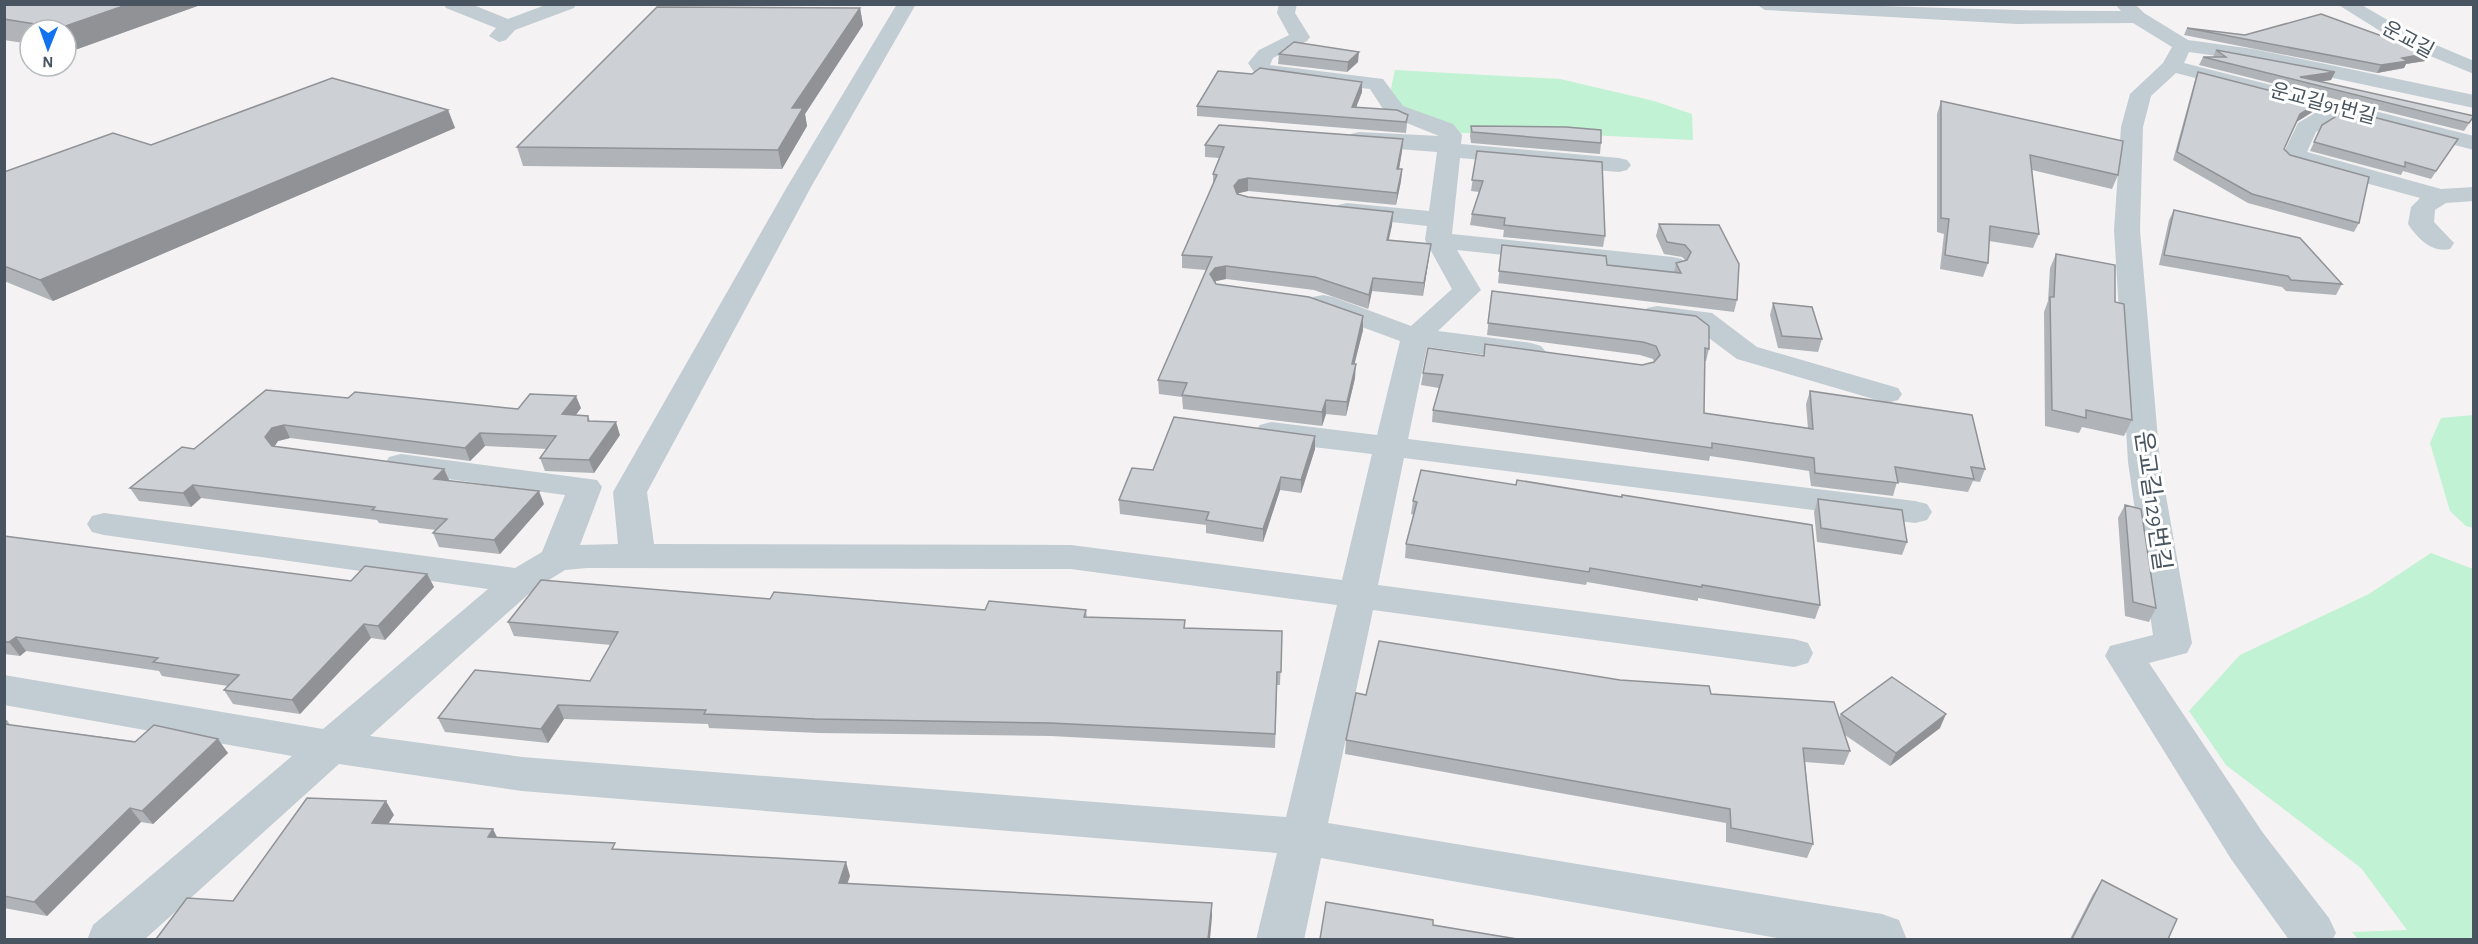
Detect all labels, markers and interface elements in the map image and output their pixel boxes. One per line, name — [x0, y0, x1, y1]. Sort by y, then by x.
street label: 운교길 — [2379, 17, 2438, 62]
north arrow — [18, 18, 78, 78]
text: N — [42, 54, 53, 70]
street label: 운교길91번길 — [2268, 79, 2378, 128]
street label: 운교길129번길 — [2130, 429, 2175, 572]

